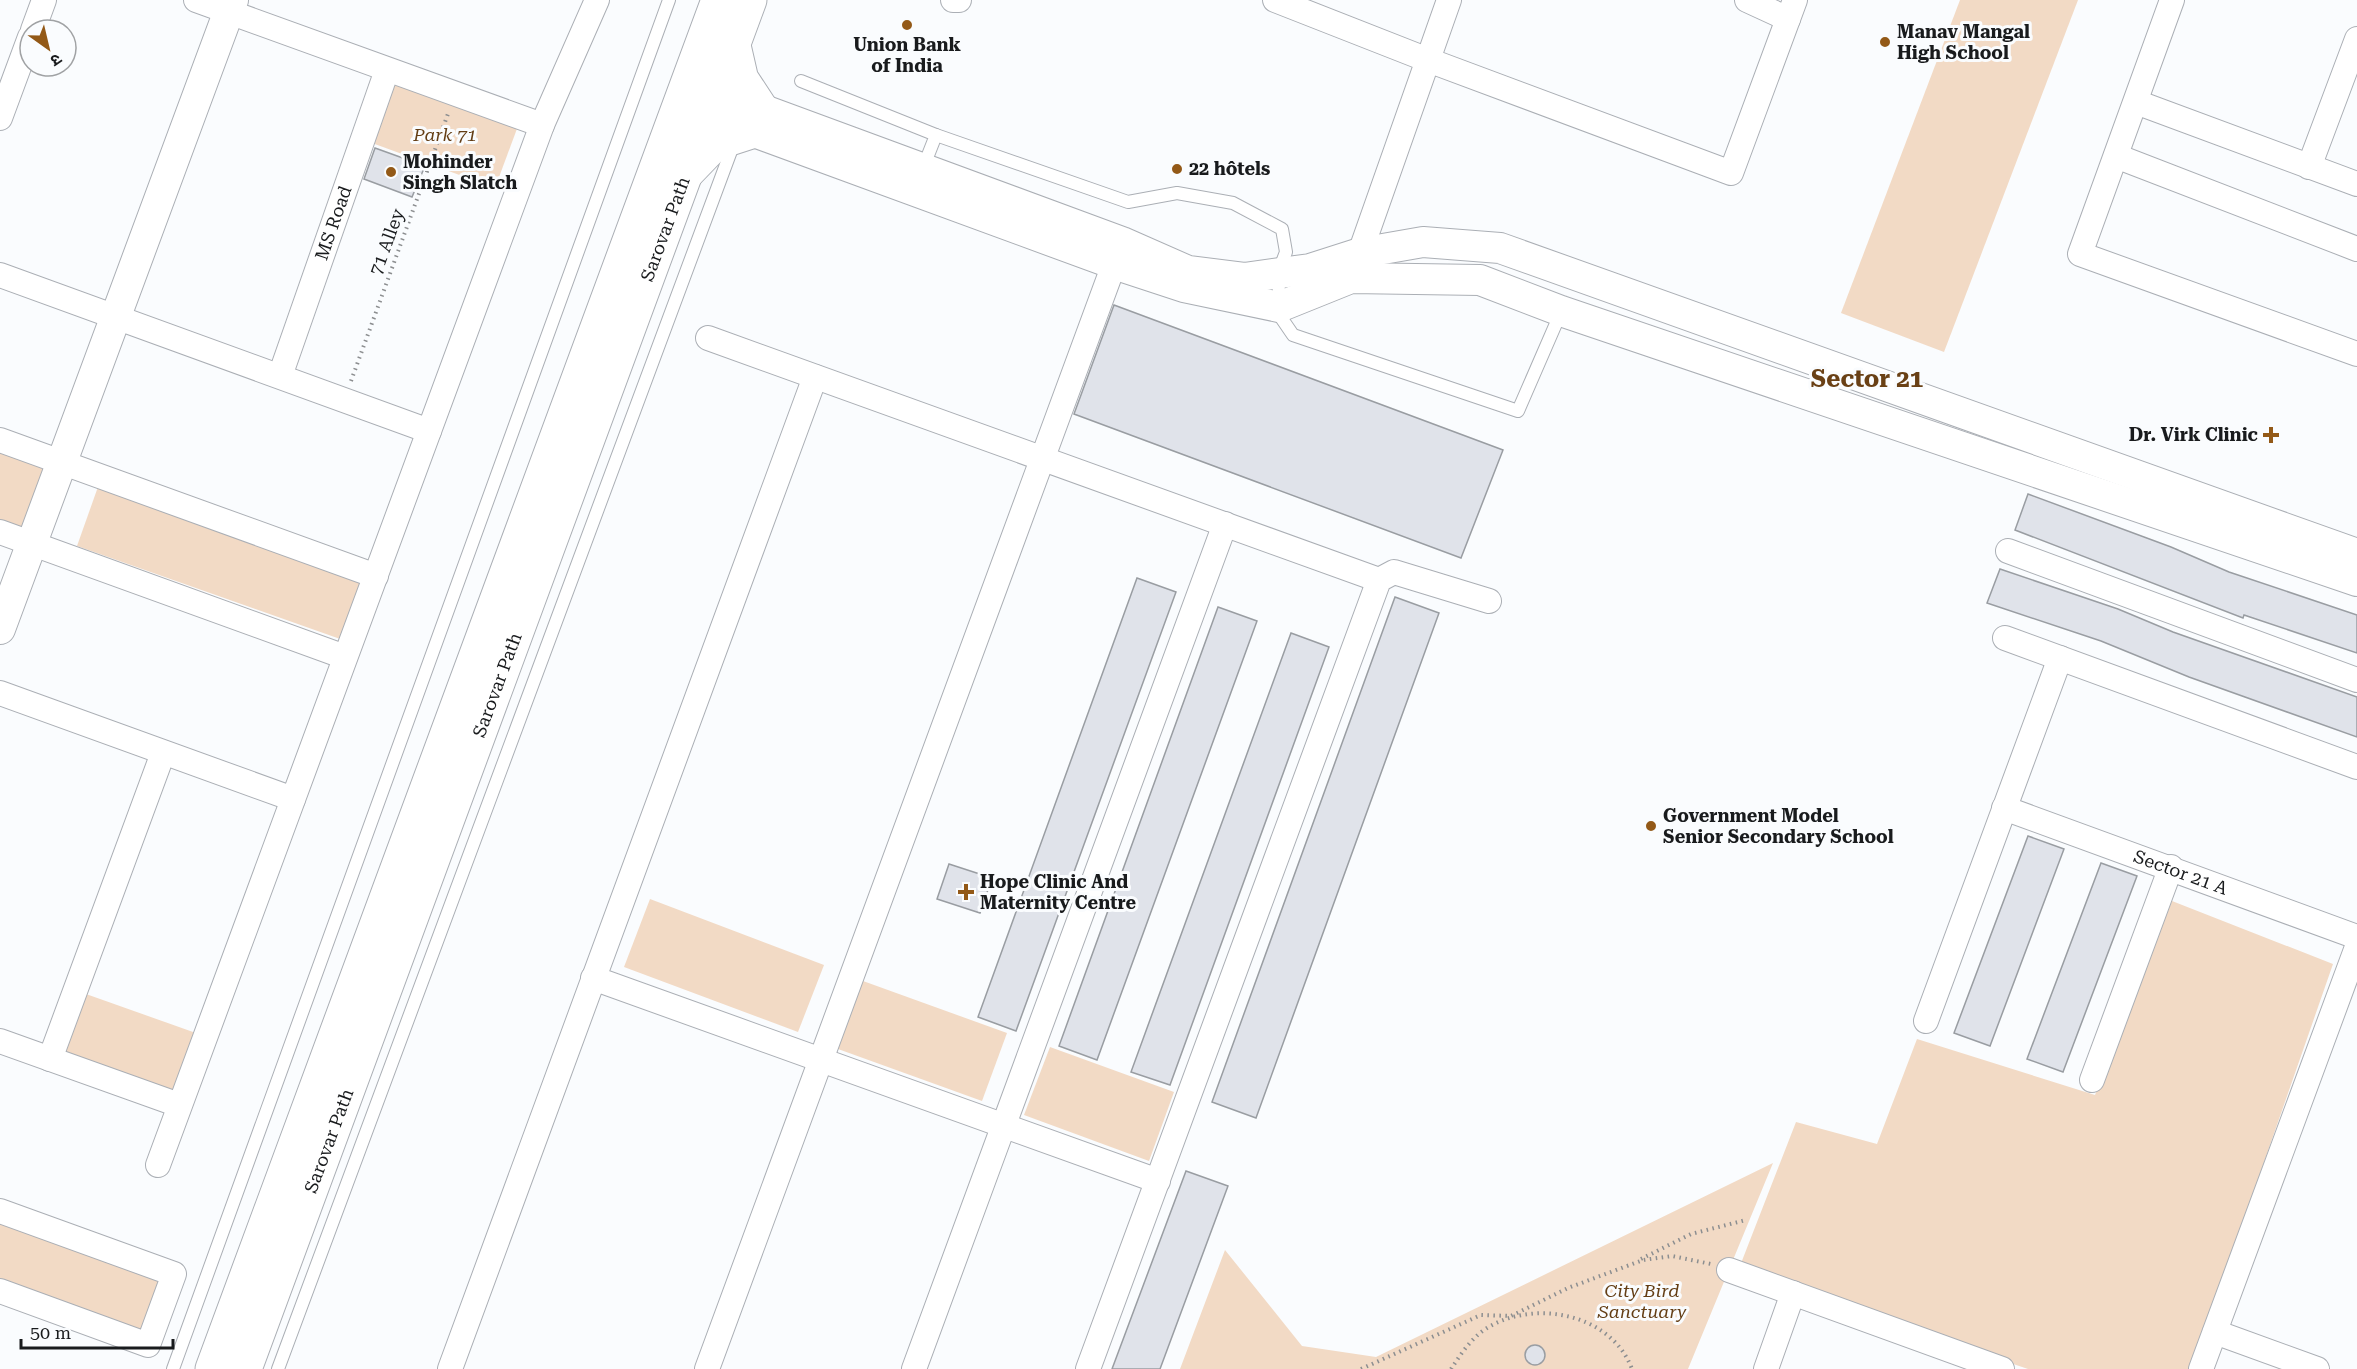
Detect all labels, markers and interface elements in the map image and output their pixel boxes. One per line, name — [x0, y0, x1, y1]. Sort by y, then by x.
north arrow — [18, 18, 78, 78]
marker: Union Bank of India — [900, 18, 914, 32]
place label: Manav Mangal High School — [1897, 21, 2030, 63]
place label: Union Bank of India — [853, 34, 961, 76]
marker: Manav Mangal High School — [1878, 35, 1892, 49]
text: उ — [46, 50, 65, 71]
park label: Park 71 — [412, 124, 477, 145]
place label: Mohinder Singh Slatch — [403, 151, 517, 193]
place label: 22 hôtels — [1189, 158, 1270, 179]
marker: 22 hôtels — [1170, 162, 1184, 176]
marker: Mohinder Singh Slatch — [384, 165, 398, 179]
street label: Sarovar Path — [636, 173, 694, 284]
street label: MS Road — [310, 183, 356, 263]
street label: 71 Alley — [365, 205, 408, 278]
district label: Sector 21 — [1811, 365, 1923, 393]
place label: Dr. Virk Clinic — [2129, 424, 2258, 445]
marker: Dr. Virk Clinic — [2262, 426, 2280, 444]
street label: Sarovar Path — [468, 629, 526, 740]
place label: Government Model Senior Secondary School — [1663, 805, 1894, 847]
marker: Government Model Senior Secondary School — [1644, 819, 1658, 833]
street label: Sector 21 A — [2131, 845, 2231, 899]
place label: Hope Clinic And Maternity Centre — [980, 871, 1137, 913]
marker: Hope Clinic And Maternity Centre — [957, 883, 975, 901]
street label: Sarovar Path — [300, 1085, 358, 1196]
park label: City Bird Sanctuary — [1597, 1280, 1687, 1322]
scale bar — [21, 1312, 172, 1350]
text: 50 m — [30, 1322, 71, 1343]

